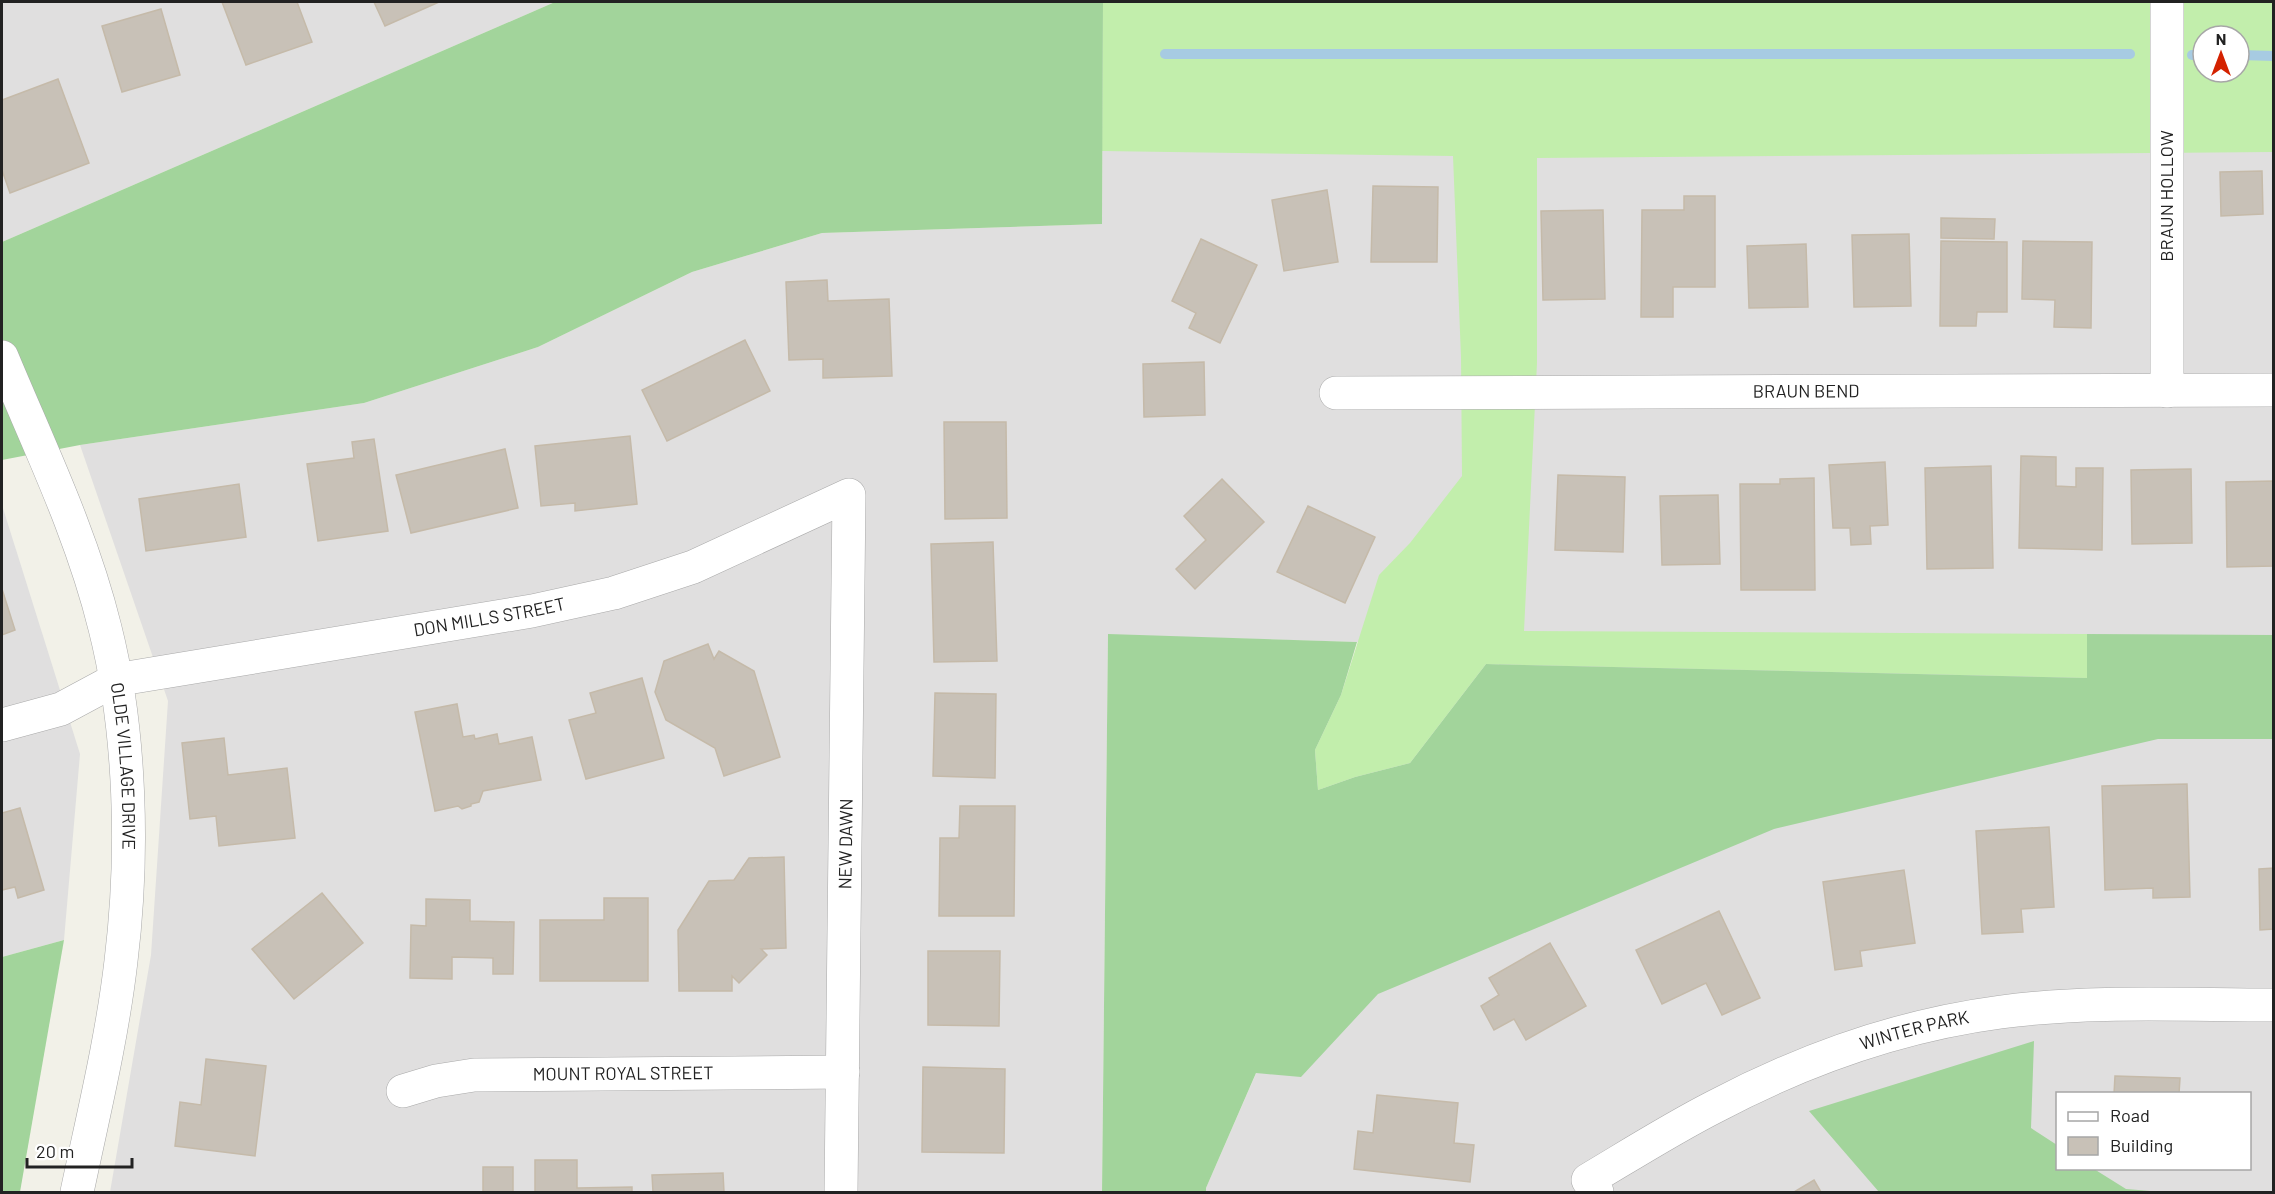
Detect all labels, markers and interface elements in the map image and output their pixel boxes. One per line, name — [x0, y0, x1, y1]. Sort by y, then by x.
north arrow — [2191, 24, 2251, 84]
text: N — [2216, 29, 2226, 48]
street label: BRAUN HOLLOW — [2155, 130, 2177, 262]
street label: BRAUN BEND — [1753, 379, 1859, 402]
street label: DON MILLS STREET — [412, 592, 567, 640]
street label: OLDE VILLAGE DRIVE — [107, 681, 141, 850]
street label: NEW DAWN — [833, 798, 857, 890]
street label: WINTER PARK — [1857, 1005, 1971, 1054]
street label: MOUNT ROYAL STREET — [533, 1061, 714, 1085]
legend — [2056, 1092, 2251, 1170]
text: Road — [2110, 1104, 2150, 1126]
scale bar — [27, 1131, 132, 1169]
text: Building — [2110, 1134, 2173, 1156]
text: 20 m — [36, 1140, 74, 1162]

